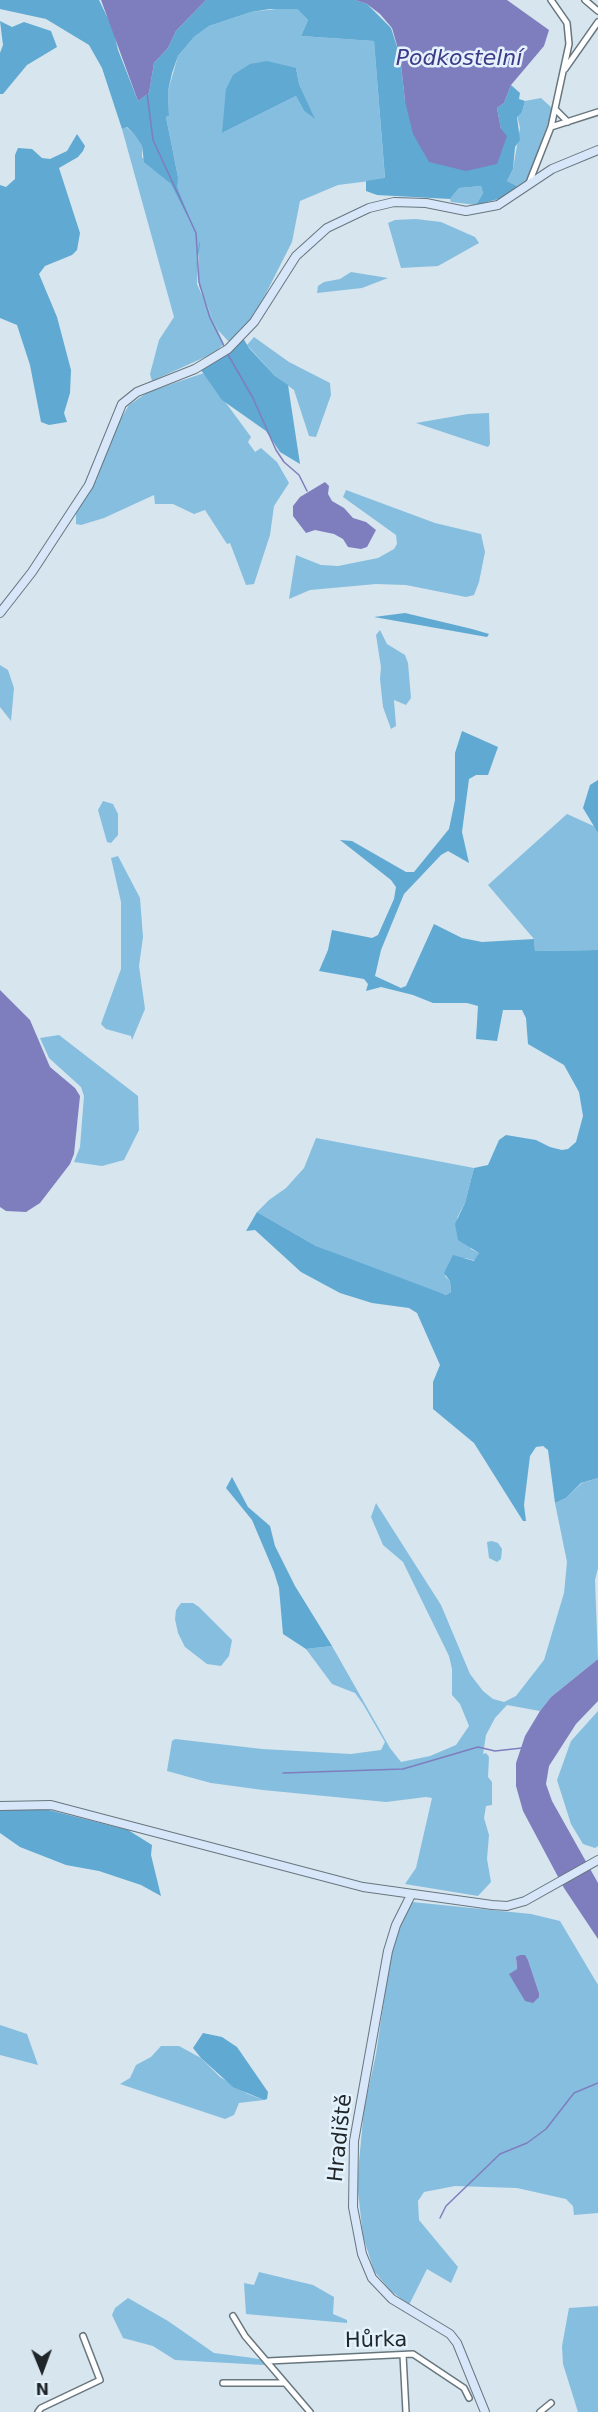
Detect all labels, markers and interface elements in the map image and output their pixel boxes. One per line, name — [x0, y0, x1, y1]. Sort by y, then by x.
water label: Podkostelní — [396, 46, 522, 72]
street label: Hradiště — [324, 2093, 358, 2183]
street label: Hůrka — [345, 2328, 407, 2354]
north arrow — [12, 2340, 72, 2400]
text: N — [35, 2379, 49, 2398]

